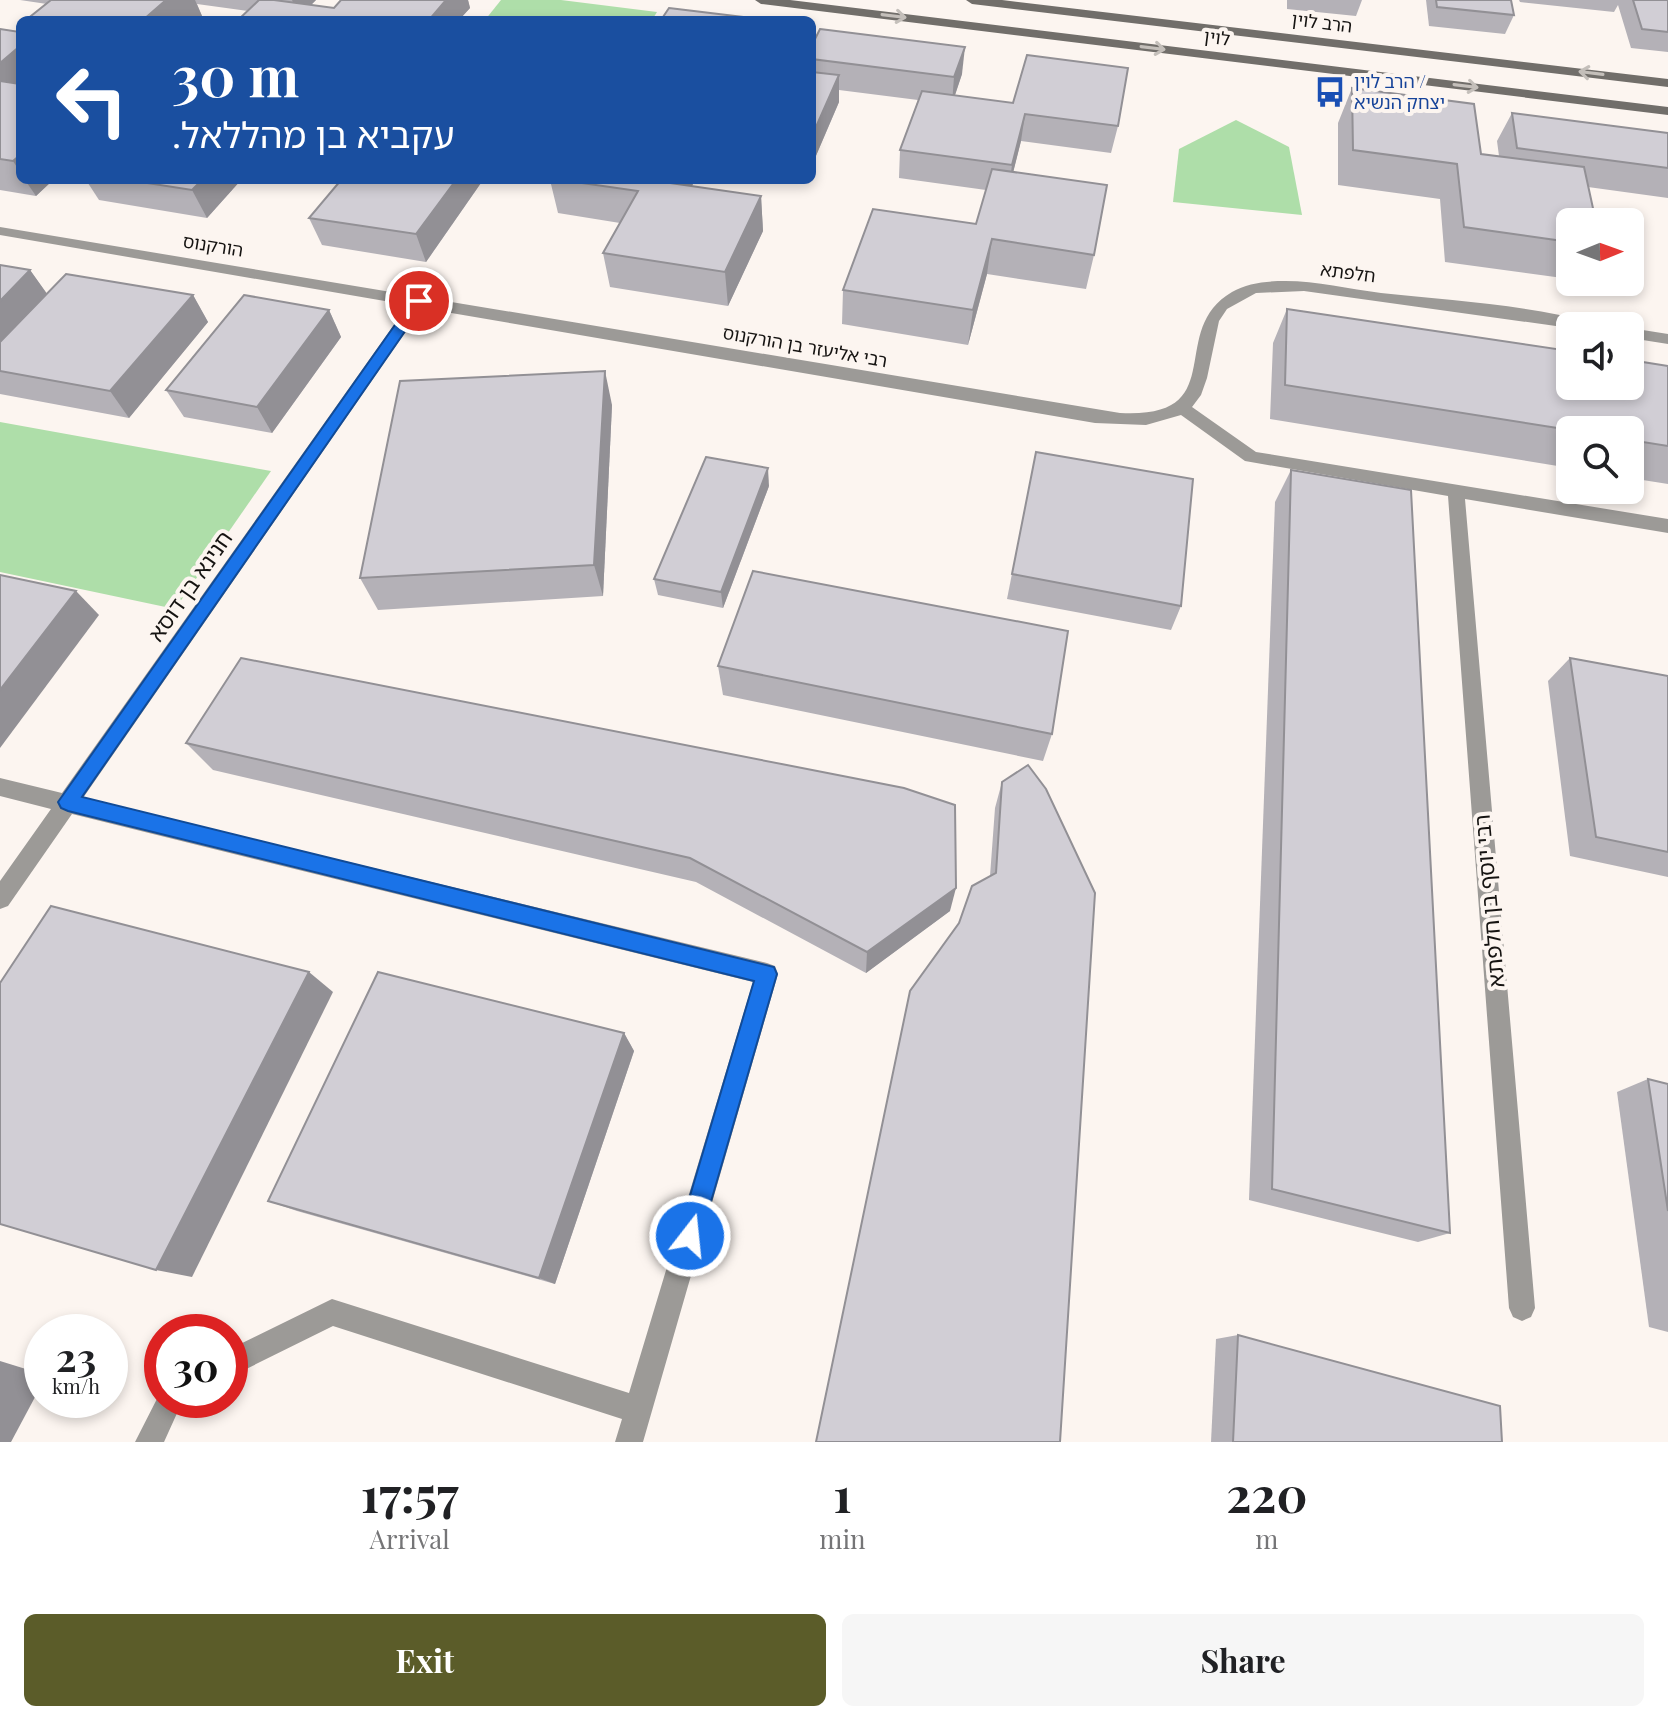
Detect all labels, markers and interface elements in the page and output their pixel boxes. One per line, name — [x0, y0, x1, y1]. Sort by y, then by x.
street label: הרב לוין — [1290, 6, 1354, 38]
one-way arrow — [881, 9, 907, 24]
street label: לוין — [1203, 24, 1232, 51]
text: 30 m — [172, 37, 299, 112]
one-way arrow — [1139, 41, 1165, 56]
icon: left — [40, 48, 144, 152]
one-way arrow — [1578, 66, 1604, 81]
place label: הרב לוין / יצחק הנשיא — [1354, 69, 1445, 114]
bus stop icon: הרב לוין / יצחק הנשיא — [1313, 75, 1347, 109]
one-way arrow — [1452, 79, 1479, 94]
text: .עקביא בן מהללאל — [172, 109, 455, 157]
north arrow — [1556, 208, 1644, 296]
map controls — [1556, 208, 1644, 504]
street label: הורקנוס — [181, 228, 245, 262]
street label: חלפתא — [1319, 257, 1377, 287]
pin — [385, 267, 453, 335]
icon: arrive — [397, 279, 441, 323]
button: sound — [1556, 312, 1644, 400]
street label: רבי אליעזר בן הורקנוס — [721, 320, 889, 372]
button: search — [1556, 416, 1644, 504]
street label: חנינא בן דוסא — [140, 524, 238, 647]
street label: רבי יוסף בן חלפתא — [1465, 813, 1511, 989]
position arrow — [648, 1194, 732, 1278]
speed limit sign: 30 — [144, 1314, 248, 1418]
text: 23 — [56, 1329, 96, 1382]
text: km/h — [52, 1372, 100, 1399]
text: 17:57 — [361, 1461, 459, 1525]
text: 1 — [833, 1461, 852, 1525]
text: 220 — [1226, 1461, 1307, 1525]
text: Arrival — [370, 1521, 450, 1556]
text: min — [819, 1521, 866, 1556]
text: m — [1255, 1521, 1278, 1556]
button: Exit — [24, 1614, 826, 1706]
button: Share — [842, 1614, 1644, 1706]

